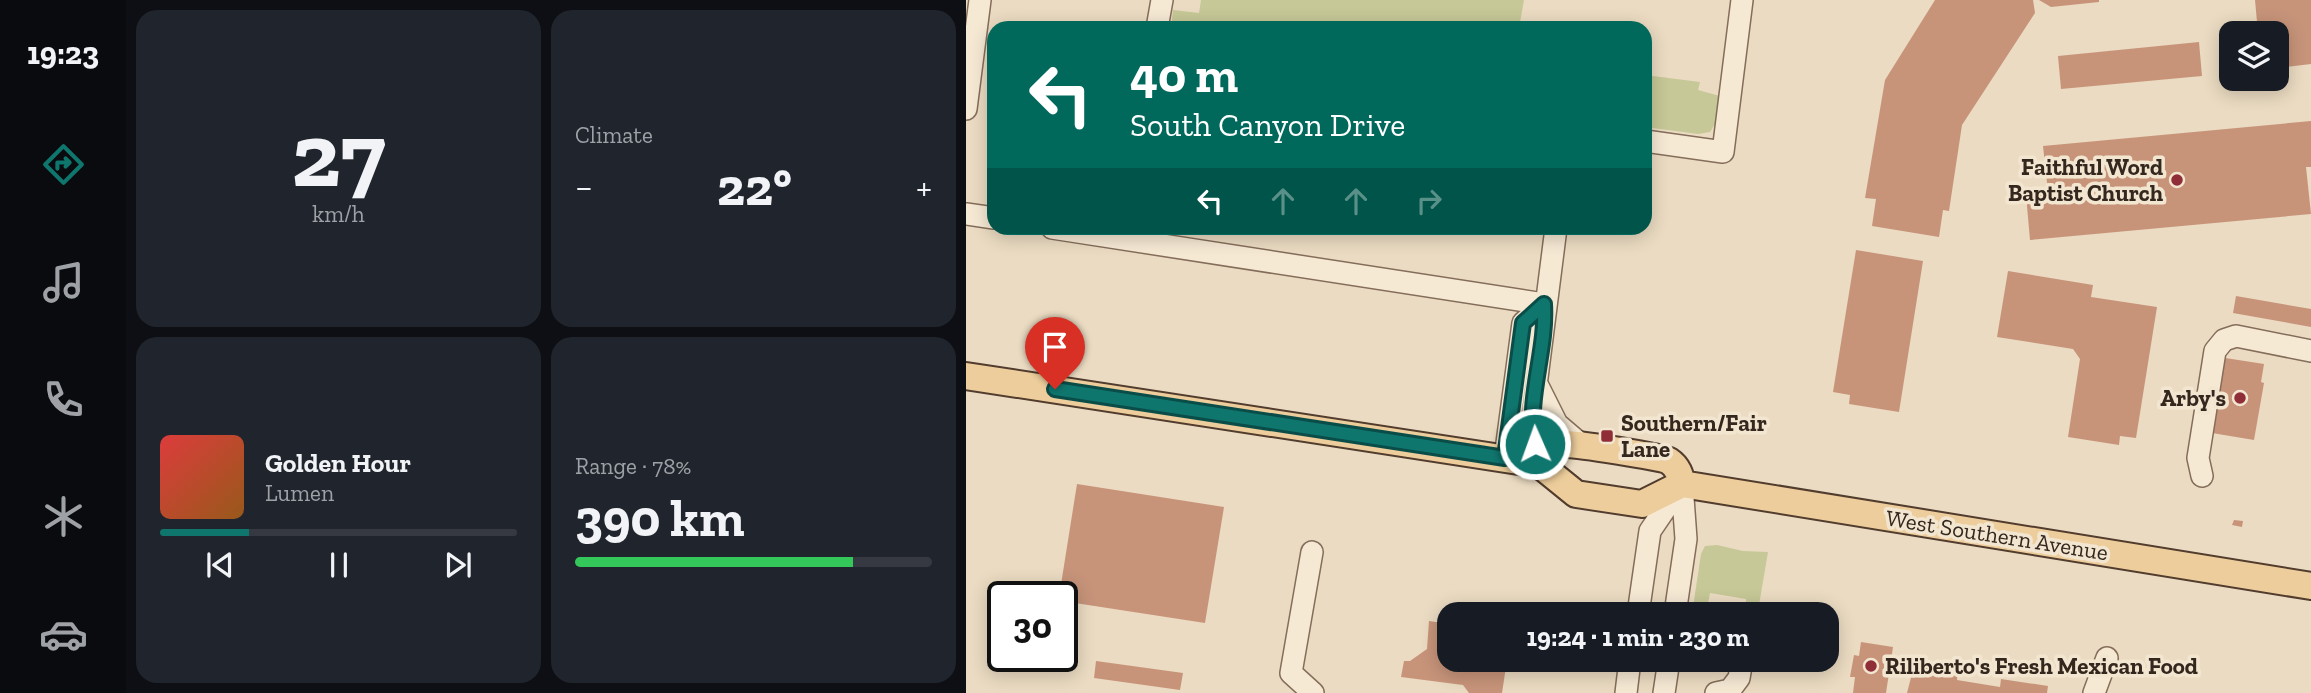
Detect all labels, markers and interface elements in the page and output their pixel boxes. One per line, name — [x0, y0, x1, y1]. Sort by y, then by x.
map controls — [2219, 21, 2289, 91]
button: layers — [2219, 21, 2289, 91]
text: 19:23 — [27, 34, 99, 72]
text: 40 m — [1130, 46, 1238, 105]
icon: left — [1015, 49, 1106, 140]
text: 27 — [292, 100, 385, 209]
text: South Canyon Drive — [1130, 106, 1405, 144]
text: Climate — [575, 121, 653, 149]
icon: directions — [39, 140, 88, 189]
place label: Faithful Word Baptist Church — [2008, 153, 2164, 207]
text: 22° — [717, 156, 792, 218]
text: − — [575, 164, 593, 210]
text: + — [916, 164, 932, 210]
marker: Faithful Word Baptist Church — [2169, 172, 2185, 188]
icon: left — [1191, 182, 1229, 220]
icon: ahead — [1264, 182, 1302, 220]
icon: ahead — [1337, 182, 1375, 220]
icon: right — [1410, 182, 1448, 220]
text: km/h — [312, 200, 365, 228]
icon: music — [39, 258, 88, 307]
pin — [1025, 317, 1085, 389]
icon: arrive — [1036, 328, 1074, 366]
icon: phone — [39, 375, 88, 424]
place label: Arby's — [2160, 384, 2226, 412]
marker: Arby's — [2232, 390, 2248, 406]
position arrow — [1498, 407, 1572, 481]
place label: Southern/Fair Lane — [1621, 409, 1767, 463]
marker: Southern/Fair Lane — [1599, 428, 1615, 444]
text: Golden Hour — [265, 447, 411, 479]
text: Range · 78% — [575, 452, 691, 480]
text: Lumen — [265, 479, 334, 507]
text: 390 km — [575, 487, 745, 549]
icon: climate — [39, 492, 88, 541]
street label: West Southern Avenue — [1884, 504, 2110, 566]
icon: previous — [201, 546, 239, 584]
icon: pause — [320, 546, 358, 584]
icon: next — [439, 546, 477, 584]
speed limit sign: 30 — [987, 581, 1078, 672]
icon: car — [39, 610, 88, 659]
text: 19:24 · 1 min · 230 m — [1527, 621, 1749, 653]
place label: Riliberto's Fresh Mexican Food — [1885, 652, 2198, 680]
marker: Riliberto's Fresh Mexican Food — [1863, 658, 1879, 674]

